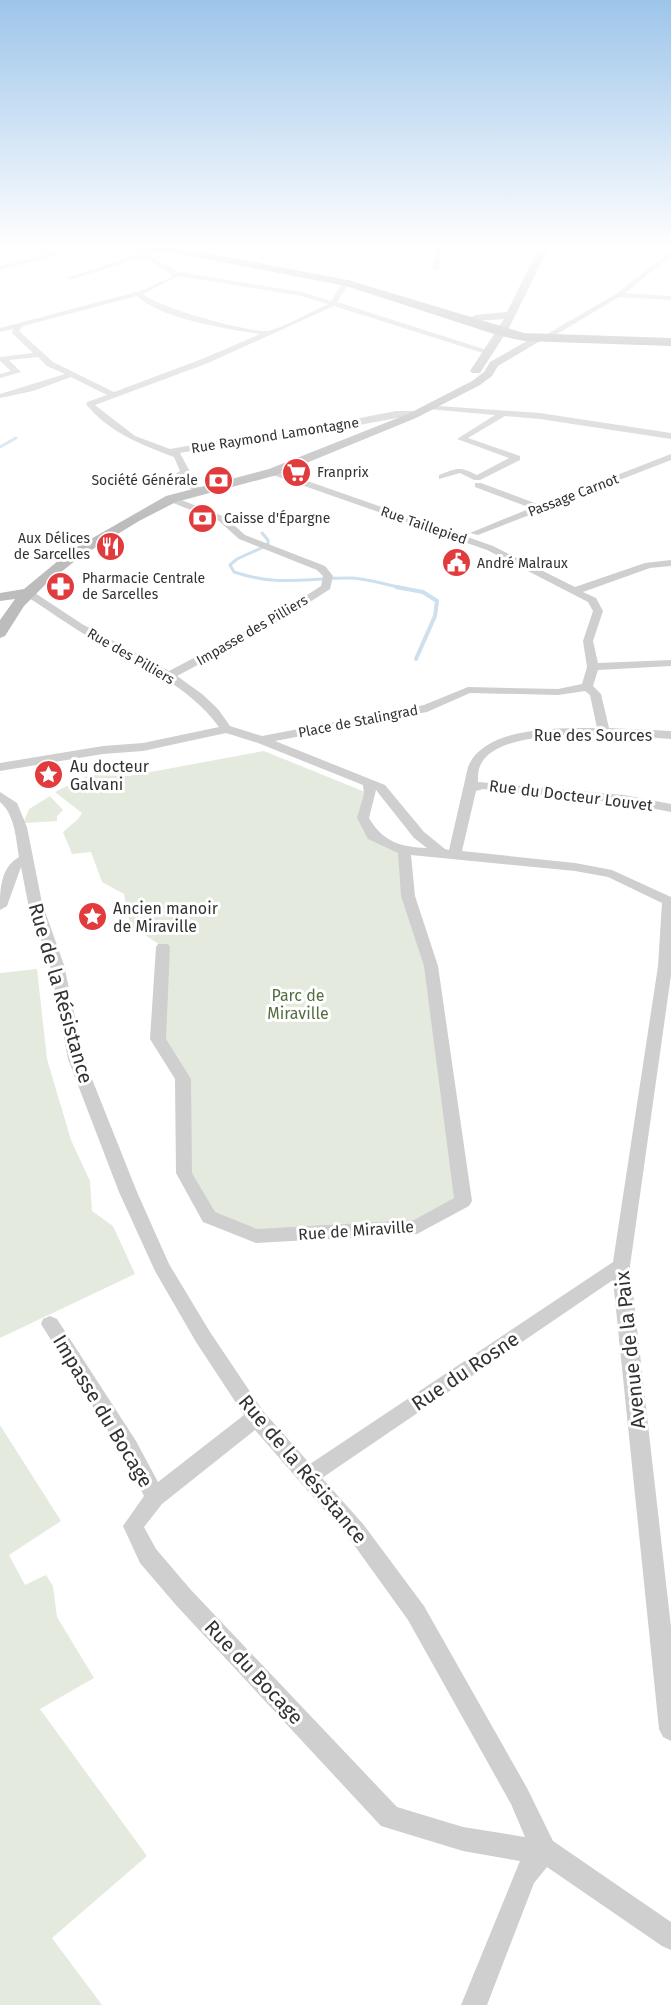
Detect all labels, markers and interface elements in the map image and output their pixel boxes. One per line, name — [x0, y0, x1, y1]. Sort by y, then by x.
street label: Rue Raymond Lamontagne — [190, 414, 360, 457]
supermarket icon: Franprix — [280, 456, 312, 488]
bank icon: Société Générale — [203, 464, 235, 496]
place label: Franprix — [317, 464, 369, 481]
street label: Passage Carnot — [525, 470, 622, 521]
place label: Société Générale — [91, 472, 198, 489]
bank icon: Caisse d'Épargne — [187, 502, 219, 534]
street label: Rue Taillepied — [378, 503, 469, 548]
place label: Caisse d'Épargne — [224, 509, 330, 527]
place label: Aux Délices de Sarcelles — [14, 530, 90, 563]
restaurant icon: Aux Délices de Sarcelles — [95, 530, 127, 562]
public building icon: André Malraux — [440, 547, 472, 579]
place label: André Malraux — [477, 555, 568, 572]
pharmacy icon: Pharmacie Centrale de Sarcelles — [45, 570, 77, 602]
place label: Pharmacie Centrale de Sarcelles — [82, 570, 205, 603]
street label: Impasse des Pilliers — [193, 591, 311, 669]
street label: Rue des Pilliers — [84, 625, 178, 688]
street label: Place de Stalingrad — [297, 702, 419, 741]
street label: Rue des Sources — [534, 726, 652, 745]
place label: Au docteur Galvani — [70, 757, 150, 794]
place icon: Au docteur Galvani — [33, 759, 65, 791]
street label: Rue du Docteur Louvet — [488, 776, 654, 815]
place label: Ancien manoir de Miraville — [113, 899, 219, 936]
street label: Rue de la Résistance — [24, 900, 98, 1086]
place icon: Ancien manoir de Miraville — [76, 901, 108, 933]
park label: Parc de Miraville — [267, 986, 329, 1023]
street label: Rue de Miraville — [298, 1217, 415, 1244]
street label: Avenue de la Paix — [610, 1270, 650, 1430]
street label: Rue du Rosne — [407, 1326, 523, 1416]
street label: Impasse du Bocage — [48, 1330, 158, 1492]
street label: Rue de la Résistance — [234, 1390, 372, 1548]
street label: Rue du Bocage — [200, 1615, 308, 1729]

